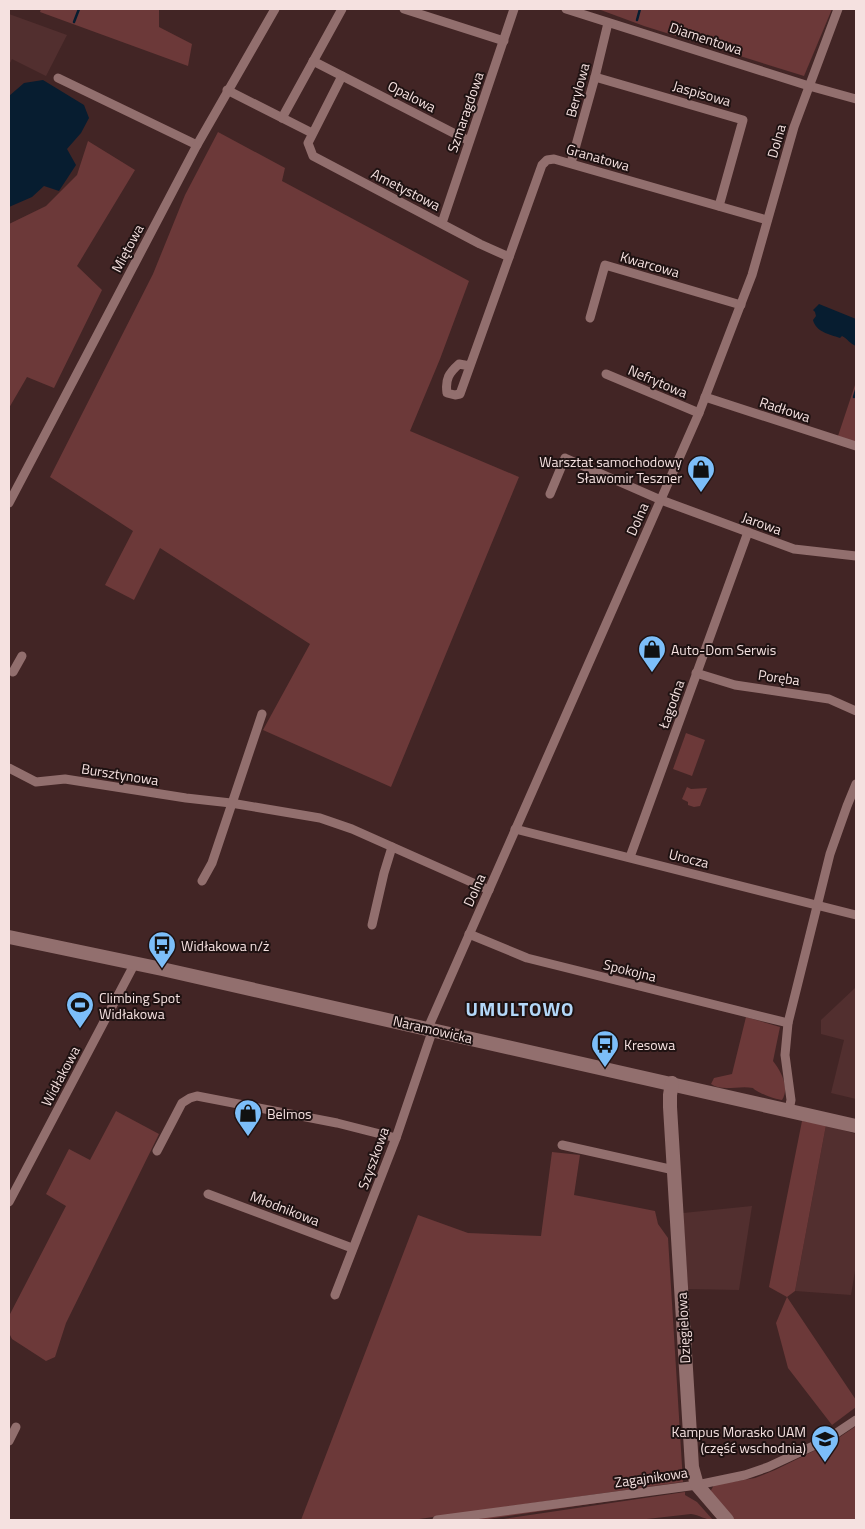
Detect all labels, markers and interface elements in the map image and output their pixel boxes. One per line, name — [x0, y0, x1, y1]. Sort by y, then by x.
street label: Diamentowa — [667, 16, 745, 60]
street label: Berylowa — [560, 60, 594, 120]
street label: Szmaragdowa — [441, 69, 489, 155]
street label: Opalowa — [384, 75, 440, 117]
street label: Jaspisowa — [671, 75, 733, 111]
street label: Dolna — [761, 122, 791, 160]
street label: Granatowa — [564, 138, 632, 176]
street label: Ametystowa — [368, 163, 444, 215]
street label: Miętowa — [106, 220, 148, 276]
street label: Kwarcowa — [618, 246, 682, 282]
street label: Nefrytowa — [625, 359, 691, 403]
street label: Radłowa — [757, 391, 813, 427]
place label: Warsztat samochodowy Sławomir Teszner — [539, 451, 682, 488]
shop icon: Warsztat samochodowy Sławomir Teszner — [686, 454, 716, 493]
street label: Dolna — [620, 499, 654, 539]
street label: Jarowa — [739, 506, 785, 540]
shop icon: Auto-Dom Serwis — [637, 634, 667, 673]
place label: Auto-Dom Serwis — [671, 639, 776, 660]
street label: Poręba — [757, 664, 801, 690]
street label: Łagodna — [652, 677, 689, 732]
street label: Bursztynowa — [80, 758, 160, 790]
street label: Urocza — [667, 843, 711, 873]
street label: Dolna — [457, 870, 491, 910]
bus stop icon: Widłakowa n/ż — [147, 930, 177, 969]
place label: Widłakowa n/ż — [181, 935, 269, 956]
street label: Spokojna — [601, 953, 659, 987]
place label: Climbing Spot Widłakowa — [99, 987, 180, 1024]
sports icon: Climbing Spot Widłakowa — [65, 990, 95, 1029]
district label: UMULTOWO — [465, 994, 575, 1023]
street label: Naramowicka — [391, 1010, 475, 1048]
bus stop icon: Kresowa — [590, 1029, 620, 1068]
place label: Kresowa — [624, 1034, 675, 1055]
street label: Widłakowa — [35, 1042, 85, 1110]
shop icon: Belmos — [233, 1098, 263, 1137]
place label: Belmos — [267, 1103, 312, 1124]
street label: Szyszkowa — [352, 1124, 394, 1192]
street label: Młodnikowa — [247, 1185, 323, 1231]
street label: Dzięgielowa — [671, 1292, 695, 1364]
place label: Kampus Morasko UAM (część wschodnia) — [671, 1421, 806, 1458]
school or university icon: Kampus Morasko UAM (część wschodnia) — [810, 1424, 840, 1463]
street label: Zagajnikowa — [613, 1461, 689, 1493]

